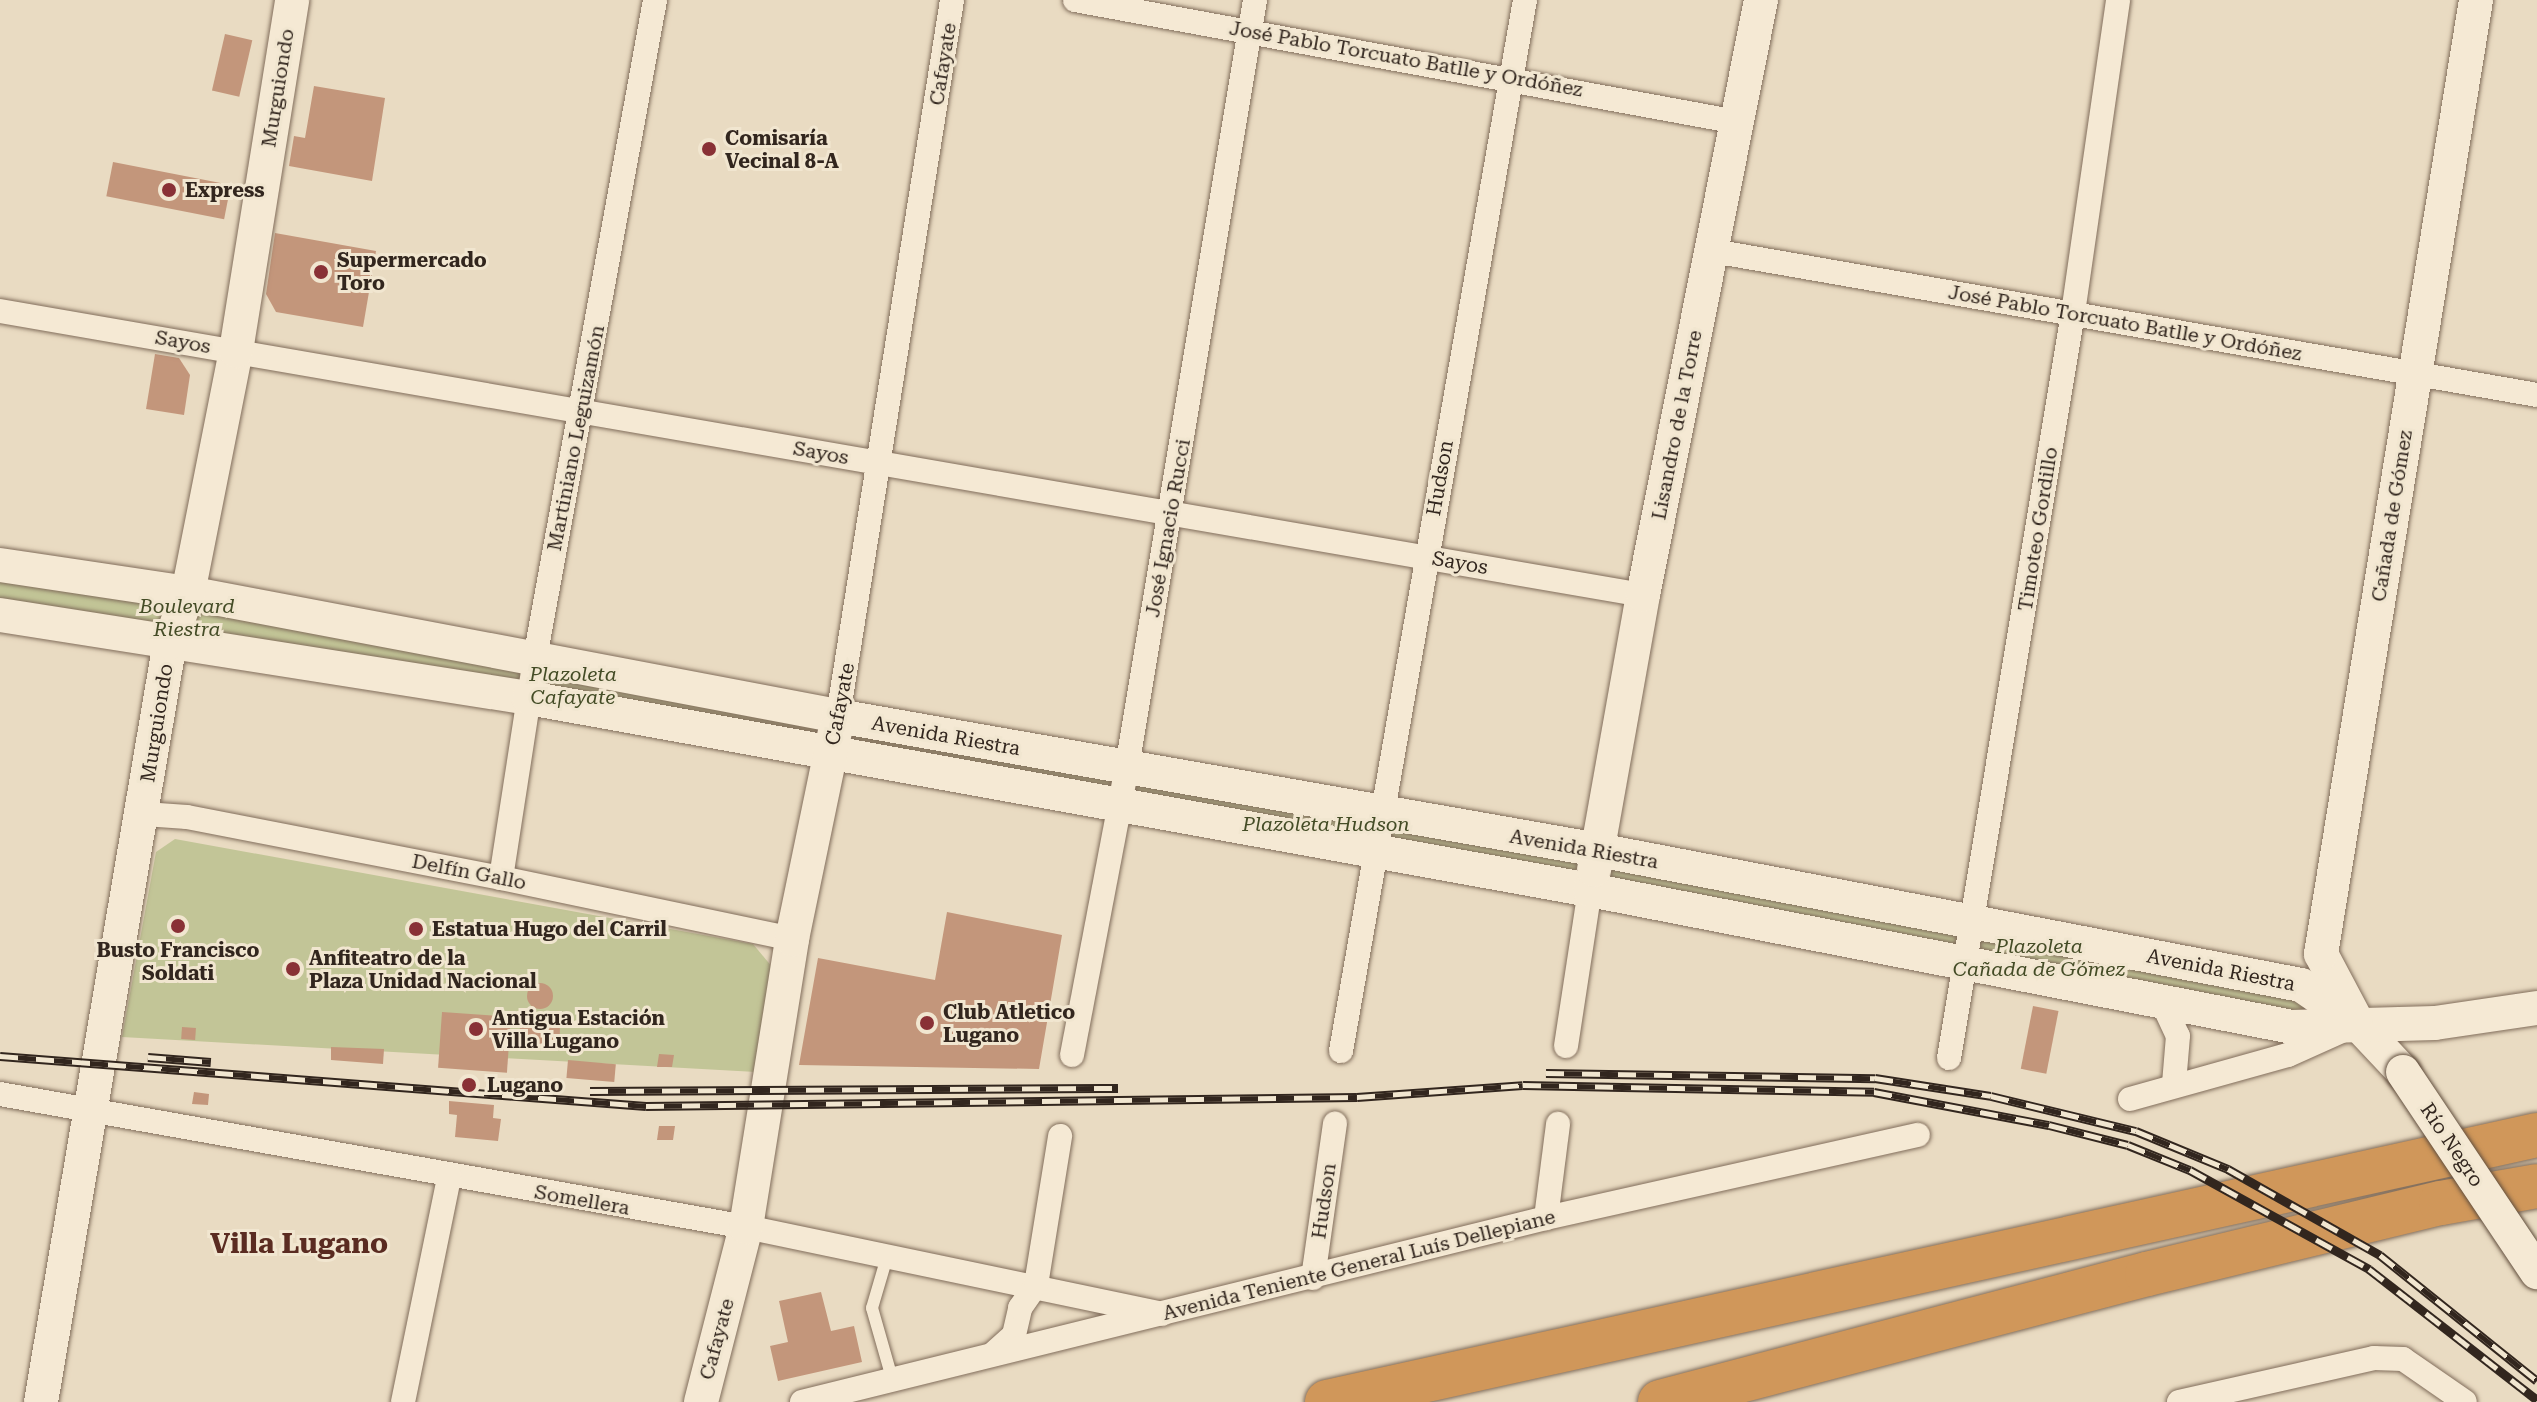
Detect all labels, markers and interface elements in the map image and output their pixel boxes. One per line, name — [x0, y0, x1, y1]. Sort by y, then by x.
street label: José Pablo Torcuato Batlle y Ordóñez — [1227, 16, 1585, 102]
street label: Cafayate — [925, 21, 961, 107]
street label: Murguiondo — [257, 27, 299, 149]
place label: Comisaría Vecinal 8-A — [725, 126, 839, 173]
marker: Comisaría Vecinal 8-A — [700, 140, 718, 158]
place label: Express — [185, 178, 265, 202]
marker: Express — [160, 181, 178, 199]
place label: Supermercado Toro — [337, 248, 487, 295]
marker: Supermercado Toro — [312, 263, 330, 281]
street label: José Pablo Torcuato Batlle y Ordóñez — [1946, 280, 2304, 366]
street label: Martiniano Leguizamón — [542, 323, 610, 553]
street label: Sayos — [153, 325, 213, 359]
street label: Lisandro de la Torre — [1647, 328, 1707, 522]
street label: Cañada de Gómez — [2367, 429, 2417, 603]
street label: Sayos — [791, 436, 851, 470]
street label: José Ignacio Rucci — [1140, 437, 1196, 619]
street label: Hudson — [1422, 438, 1458, 518]
street label: Timoteo Gordillo — [2013, 445, 2063, 613]
street label: Sayos — [1430, 546, 1490, 580]
park label: Boulevard Riestra — [139, 595, 235, 642]
street label: Cafayate — [820, 661, 860, 747]
street label: Murguiondo — [136, 662, 178, 784]
park label: Plazoleta Cafayate — [529, 663, 617, 710]
street label: Avenida Riestra — [870, 711, 1022, 761]
park label: Plazoleta Hudson — [1242, 812, 1410, 836]
street label: Avenida Riestra — [1508, 824, 1660, 874]
street label: Delfín Gallo — [410, 849, 528, 895]
marker: Busto Francisco Soldati — [169, 917, 187, 935]
place label: Estatua Hugo del Carril — [432, 917, 667, 941]
marker: Estatua Hugo del Carril — [407, 920, 425, 938]
park label: Plazoleta Cañada de Gómez — [1953, 934, 2125, 981]
place label: Busto Francisco Soldati — [97, 938, 259, 985]
street label: Avenida Riestra — [2145, 944, 2297, 996]
place label: Anfiteatro de la Plaza Unidad Nacional — [309, 946, 536, 993]
marker: Anfiteatro de la Plaza Unidad Nacional — [284, 960, 302, 978]
place label: Club Atletico Lugano — [943, 1000, 1075, 1047]
place label: Antigua Estación Villa Lugano — [492, 1006, 665, 1053]
marker: Club Atletico Lugano — [918, 1014, 936, 1032]
marker: Antigua Estación Villa Lugano — [467, 1020, 485, 1038]
place label: Lugano — [487, 1073, 563, 1097]
marker: Lugano — [458, 1074, 480, 1096]
street label: Río Negro — [2415, 1099, 2489, 1191]
street label: Hudson — [1307, 1161, 1341, 1241]
street label: Somellera — [533, 1180, 631, 1220]
street label: Avenida Teniente General Luís Dellepiane — [1160, 1205, 1558, 1325]
district label: Villa Lugano — [210, 1227, 388, 1261]
street label: Cafayate — [695, 1296, 739, 1382]

